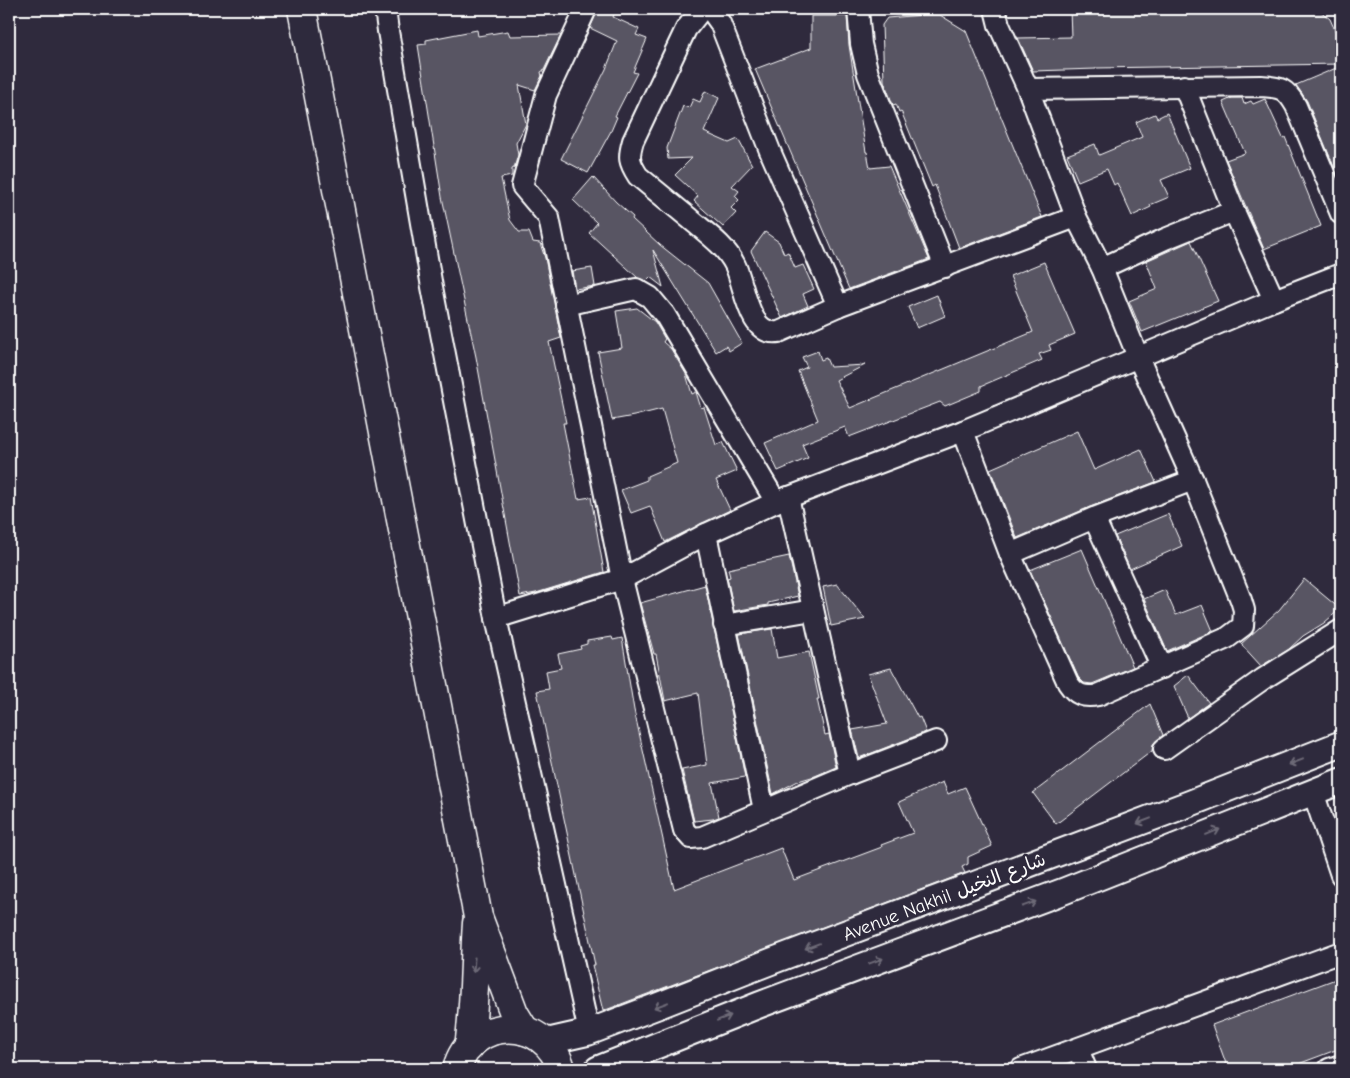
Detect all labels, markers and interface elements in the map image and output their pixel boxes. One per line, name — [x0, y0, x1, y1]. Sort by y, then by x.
one-way arrow — [1289, 758, 1304, 767]
one-way arrow — [1137, 817, 1153, 826]
one-way arrow — [1204, 827, 1220, 836]
street label: Avenue Nakhil شارع النخيل — [840, 848, 1050, 948]
one-way arrow — [1021, 899, 1036, 908]
one-way arrow — [805, 942, 820, 951]
one-way arrow — [868, 956, 884, 965]
one-way arrow — [469, 957, 478, 973]
one-way arrow — [654, 1001, 669, 1010]
one-way arrow — [716, 1013, 732, 1022]

